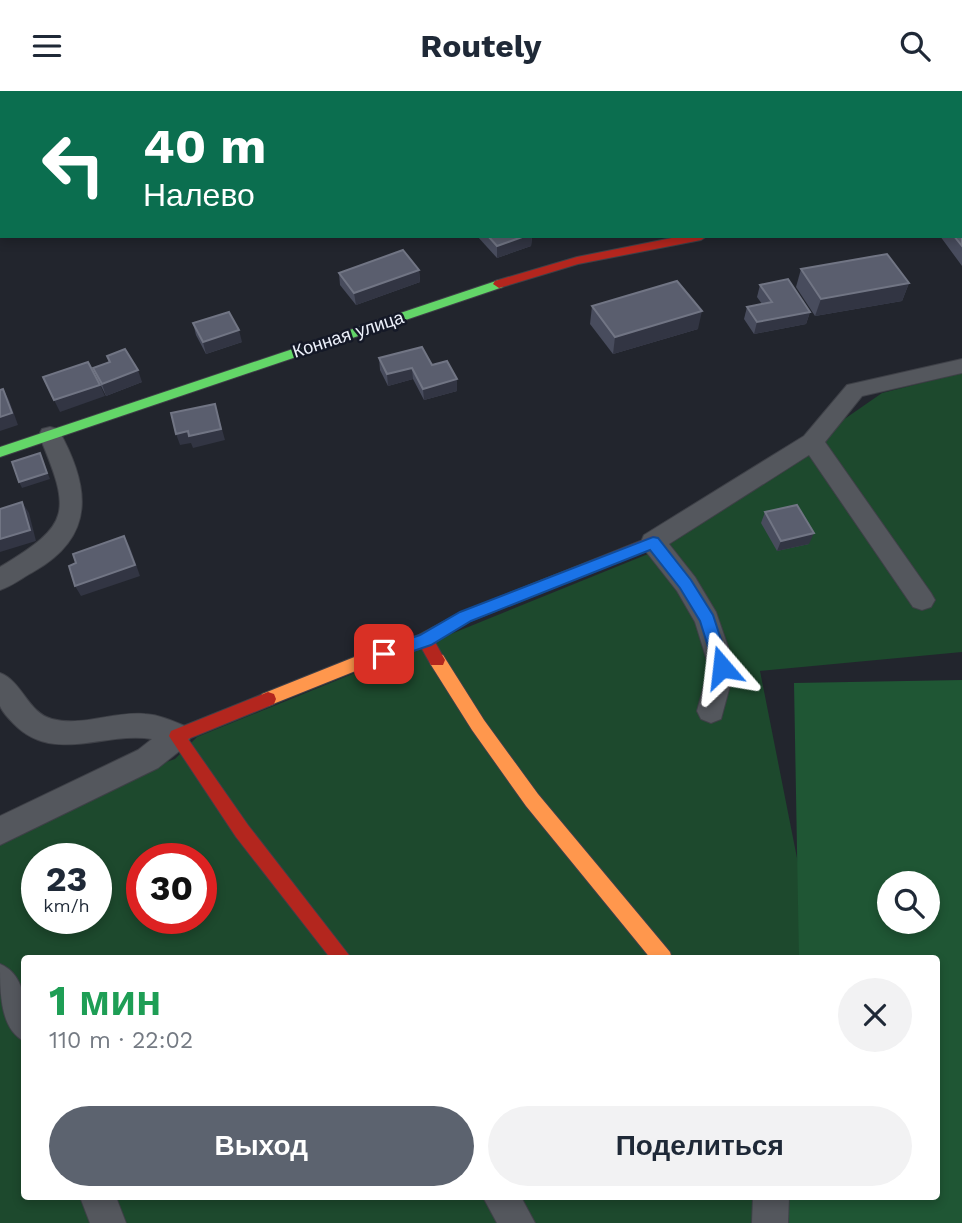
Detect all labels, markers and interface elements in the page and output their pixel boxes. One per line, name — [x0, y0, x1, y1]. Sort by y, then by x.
icon: menu — [28, 27, 66, 65]
text: Routely — [420, 27, 542, 65]
icon: search — [896, 27, 934, 65]
text: 40 m — [143, 117, 266, 175]
icon: left — [28, 119, 119, 210]
text: Налево — [143, 176, 255, 214]
street label: Конная улица — [290, 306, 407, 362]
pin — [354, 624, 414, 684]
position arrow — [685, 630, 759, 704]
icon: arrive — [365, 635, 403, 673]
speed limit sign: 30 — [126, 843, 217, 934]
text: 23 — [46, 858, 87, 900]
map controls — [877, 871, 940, 934]
button: search — [877, 871, 940, 934]
text: km/h — [43, 895, 90, 916]
text: 1 мин — [49, 976, 161, 1025]
button: close — [838, 978, 912, 1052]
text: 110 m · 22:02 — [49, 1027, 193, 1054]
button: Выход — [49, 1106, 474, 1186]
button: Поделиться — [488, 1106, 912, 1186]

